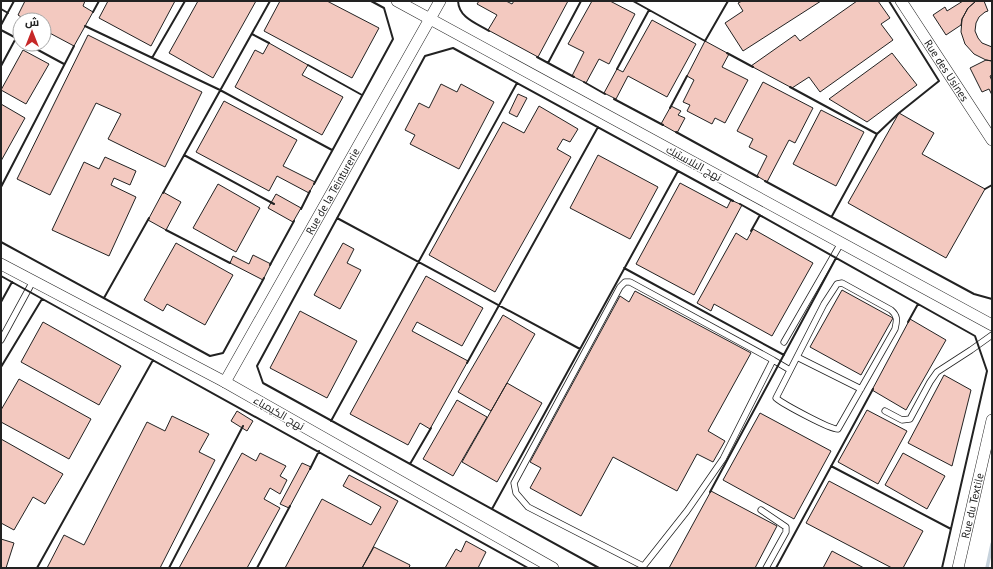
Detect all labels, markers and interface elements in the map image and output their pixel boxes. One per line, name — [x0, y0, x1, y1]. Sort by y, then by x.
north arrow — [12, 12, 52, 52]
text: ش — [25, 15, 39, 29]
street label: Rue des Usines — [921, 37, 972, 104]
street label: نهج البلاستيك — [663, 142, 724, 185]
street label: Rue de la Teinturerie — [303, 145, 363, 237]
street label: نهج الكيمياء — [251, 393, 307, 434]
street label: Rue du Textile — [958, 471, 987, 540]

